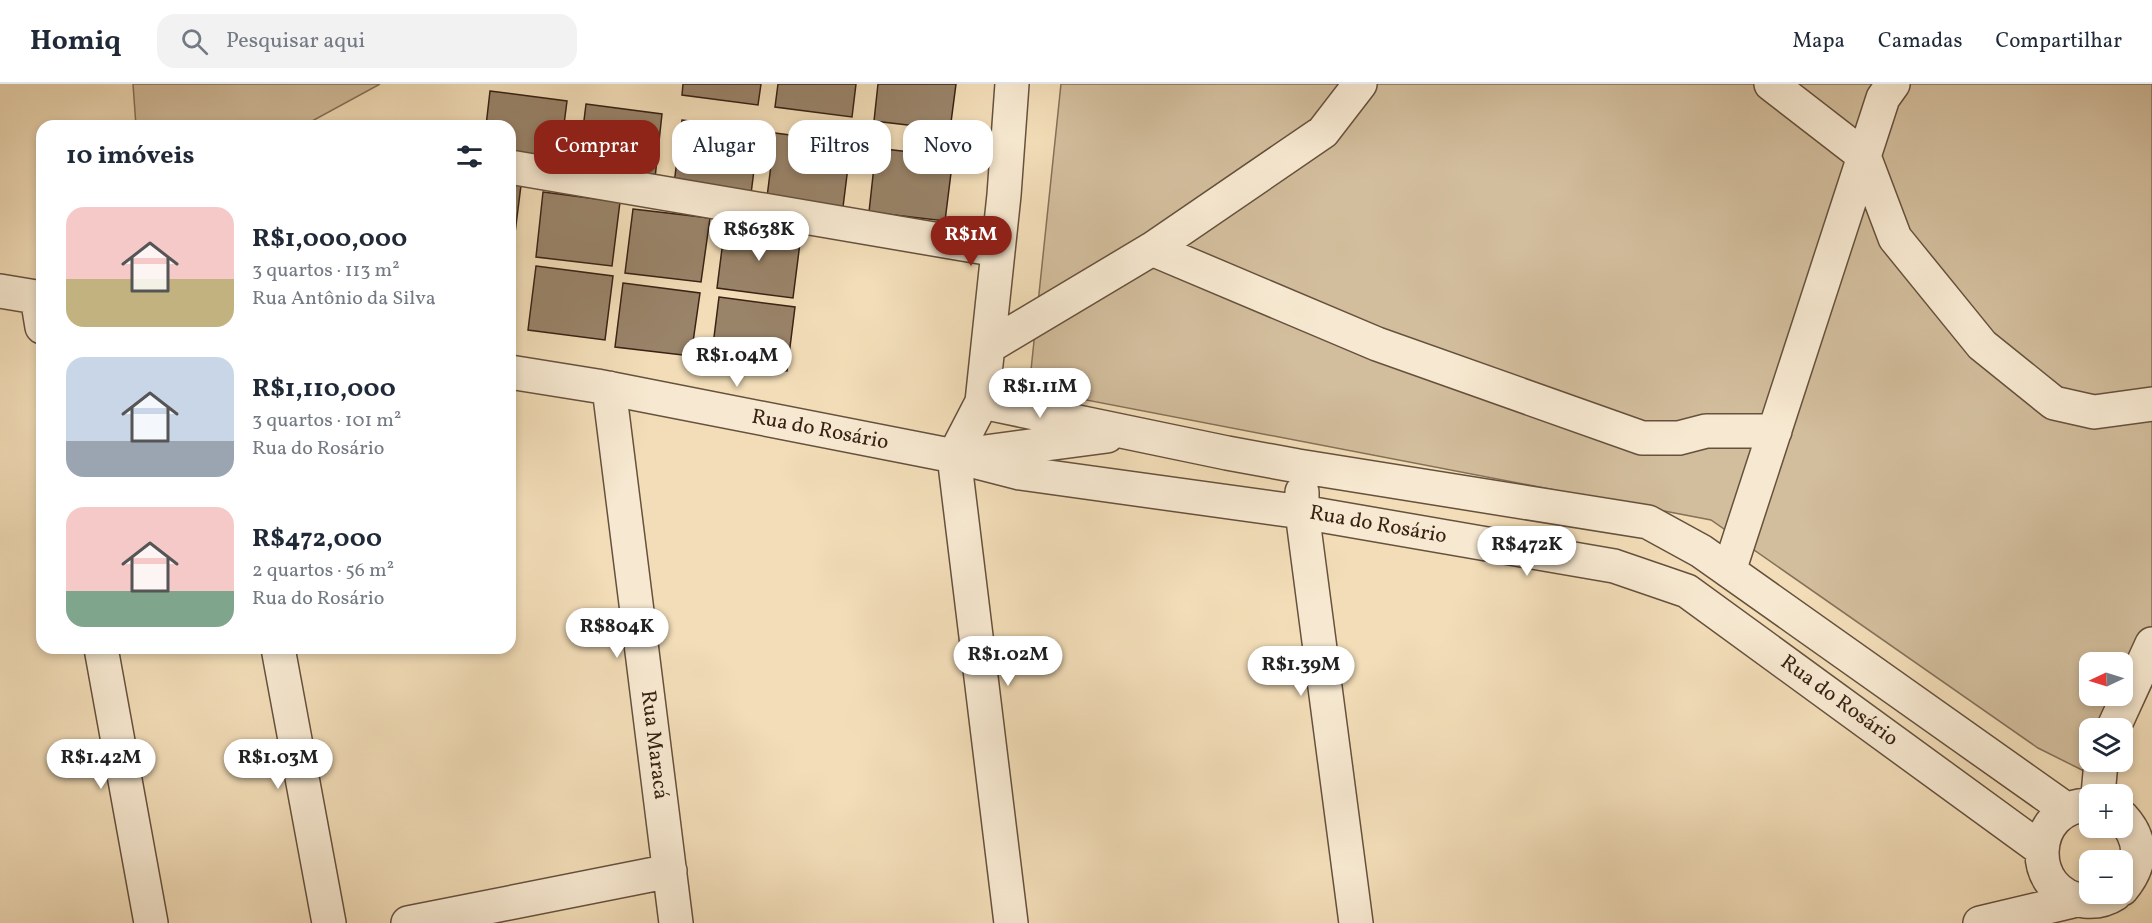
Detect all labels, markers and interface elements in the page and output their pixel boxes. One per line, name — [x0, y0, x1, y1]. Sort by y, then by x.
search box — [157, 14, 577, 68]
text: Homiq — [30, 22, 121, 61]
icon: search — [178, 25, 211, 58]
text: Pesquisar aqui — [226, 26, 365, 57]
text: Mapa — [1792, 27, 1845, 56]
text: Camadas — [1878, 27, 1962, 56]
text: Compartilhar — [1995, 27, 2122, 56]
chip: Comprar — [534, 120, 660, 174]
chip: Alugar — [672, 120, 776, 174]
chip: Filtros — [788, 120, 891, 174]
chip: Novo — [903, 120, 993, 174]
text: 10 imóveis — [66, 138, 195, 174]
icon: filters — [453, 140, 486, 173]
pin: R$638K — [710, 211, 808, 262]
text: R$638K — [723, 216, 795, 244]
pin: R$1M — [935, 216, 1007, 267]
text: R$1,000,000 — [252, 221, 407, 257]
text: R$1M — [945, 221, 997, 249]
icon: home — [114, 231, 186, 303]
text: 3 quartos · 113 m² — [252, 257, 400, 285]
text: Rua Antônio da Silva — [252, 285, 436, 313]
pin: R$1.04M — [682, 337, 792, 388]
text: R$1.04M — [696, 342, 778, 370]
pin: R$1.11M — [985, 368, 1095, 419]
text: R$1,110,000 — [252, 371, 396, 407]
text: R$1.11M — [1003, 373, 1077, 401]
icon: home — [114, 381, 186, 453]
street label: Rua do Rosário — [749, 403, 891, 457]
text: 3 quartos · 101 m² — [252, 407, 401, 435]
text: Rua do Rosário — [252, 435, 384, 463]
street label: Rua do Rosário — [1307, 499, 1449, 551]
text: R$472,000 — [252, 521, 382, 557]
pin: R$472K — [1478, 526, 1576, 577]
icon: home — [114, 531, 186, 603]
text: R$472K — [1491, 531, 1563, 559]
text: 2 quartos · 56 m² — [252, 557, 394, 585]
text: Rua do Rosário — [252, 585, 384, 613]
pin: R$804K — [568, 608, 666, 659]
text: R$804K — [580, 613, 654, 641]
pin: R$1.02M — [953, 636, 1063, 687]
text: R$1.02M — [968, 641, 1048, 669]
pin: R$1.39M — [1246, 646, 1356, 697]
street label: Rua do Rosário — [1774, 648, 1904, 754]
text: R$1.39M — [1262, 651, 1340, 679]
north arrow — [2079, 652, 2133, 706]
map controls — [2079, 652, 2133, 904]
street label: Rua Maracá — [633, 689, 675, 801]
button: layers — [2079, 718, 2133, 772]
pin: R$1.42M — [46, 739, 156, 790]
pin: R$1.03M — [223, 739, 333, 790]
text: R$1.42M — [61, 744, 141, 772]
text: R$1.03M — [238, 744, 318, 772]
button: + — [2079, 784, 2133, 838]
button: − — [2079, 850, 2133, 904]

